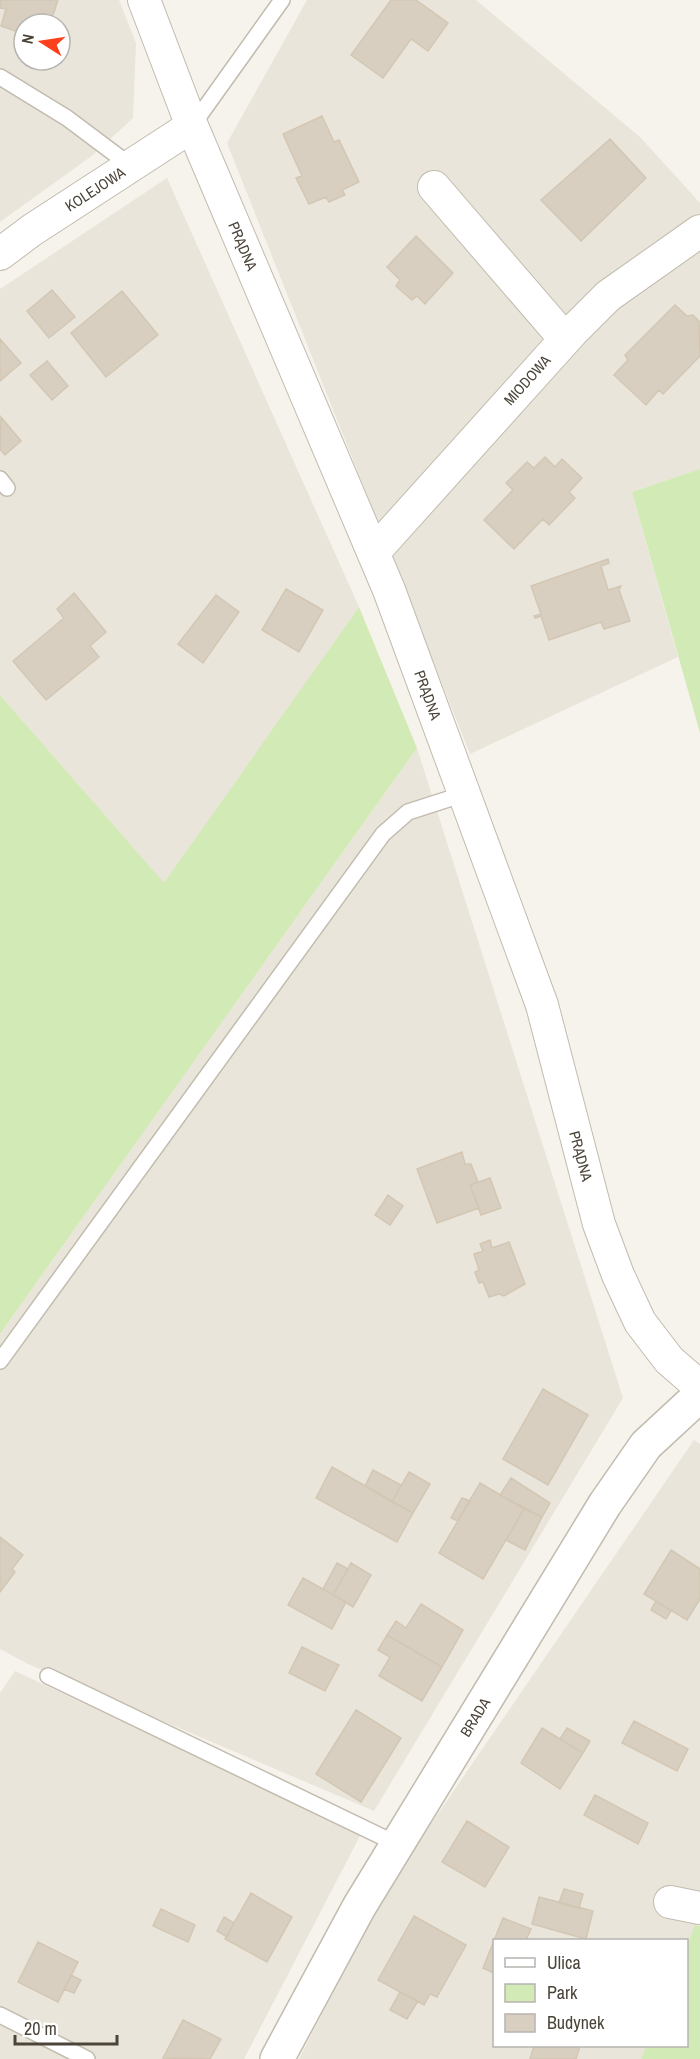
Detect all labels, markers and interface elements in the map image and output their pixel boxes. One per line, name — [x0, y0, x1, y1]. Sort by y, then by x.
north arrow — [12, 12, 72, 72]
text: N — [16, 32, 39, 46]
street label: KOLEJOWA — [61, 161, 130, 216]
street label: PRĄDNA — [223, 218, 263, 274]
street label: MIODOWA — [499, 350, 556, 410]
street label: PRĄDNA — [409, 667, 447, 723]
street label: PRĄDNA — [564, 1129, 598, 1184]
street label: BRADA — [455, 1693, 496, 1741]
legend — [493, 1939, 688, 2047]
text: Ulica — [547, 1950, 581, 1975]
text: Park — [547, 1980, 578, 2005]
scale bar — [15, 2008, 117, 2046]
text: Budynek — [547, 2010, 605, 2035]
text: 20 m — [24, 2016, 57, 2041]

